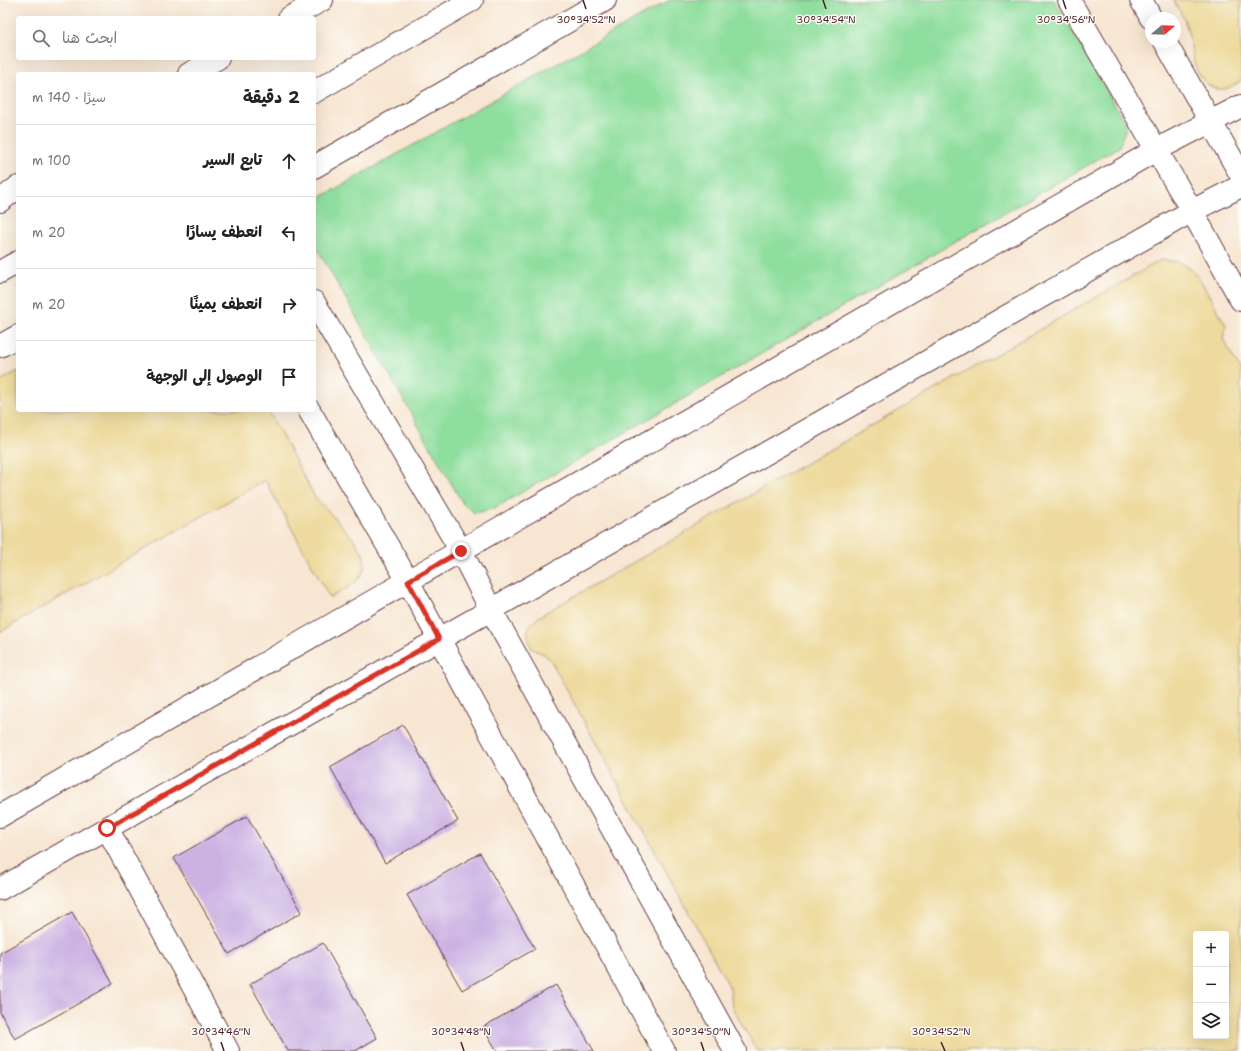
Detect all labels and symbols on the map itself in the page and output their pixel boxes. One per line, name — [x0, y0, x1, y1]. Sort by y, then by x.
north arrow — [1145, 12, 1181, 48]
text: 30°34'52"N — [556, 13, 616, 26]
text: 30°34'54"N — [796, 13, 856, 26]
text: 30°34'56"N — [1037, 13, 1095, 26]
route end — [452, 542, 470, 560]
route start — [98, 819, 116, 837]
text: 30°34'46"N — [191, 1025, 251, 1038]
text: 30°34'48"N — [431, 1025, 491, 1038]
text: 30°34'50"N — [671, 1025, 731, 1038]
text: 30°34'52"N — [911, 1025, 971, 1038]

